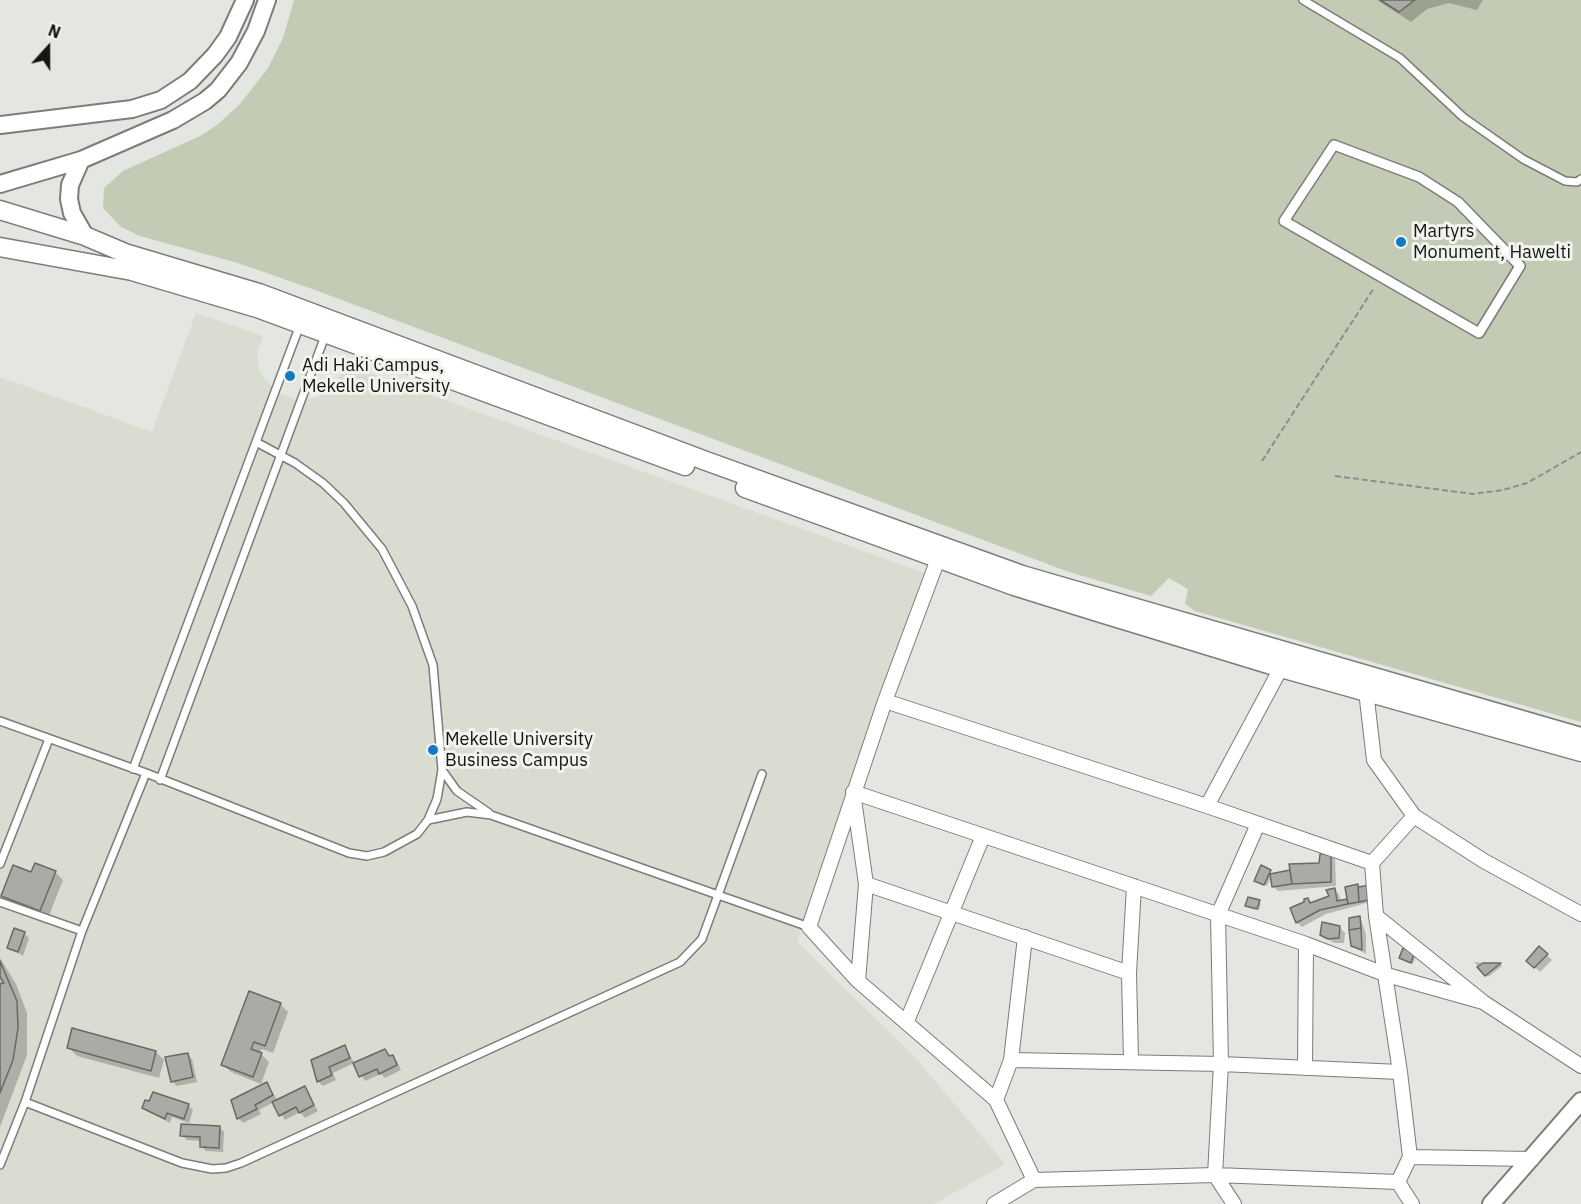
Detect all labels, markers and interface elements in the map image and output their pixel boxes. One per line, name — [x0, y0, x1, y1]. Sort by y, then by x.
north arrow — [18, 18, 78, 78]
text: N — [45, 20, 63, 43]
place label: Martyrs Monument, Hawelti — [1413, 221, 1571, 264]
marker: Martyrs Monument, Hawelti — [1394, 235, 1408, 249]
place label: Adi Haki Campus, Mekelle University — [302, 355, 450, 398]
marker: Adi Haki Campus, Mekelle University — [283, 369, 297, 383]
place label: Mekelle University Business Campus — [445, 729, 593, 771]
marker: Mekelle University Business Campus — [426, 743, 440, 757]

